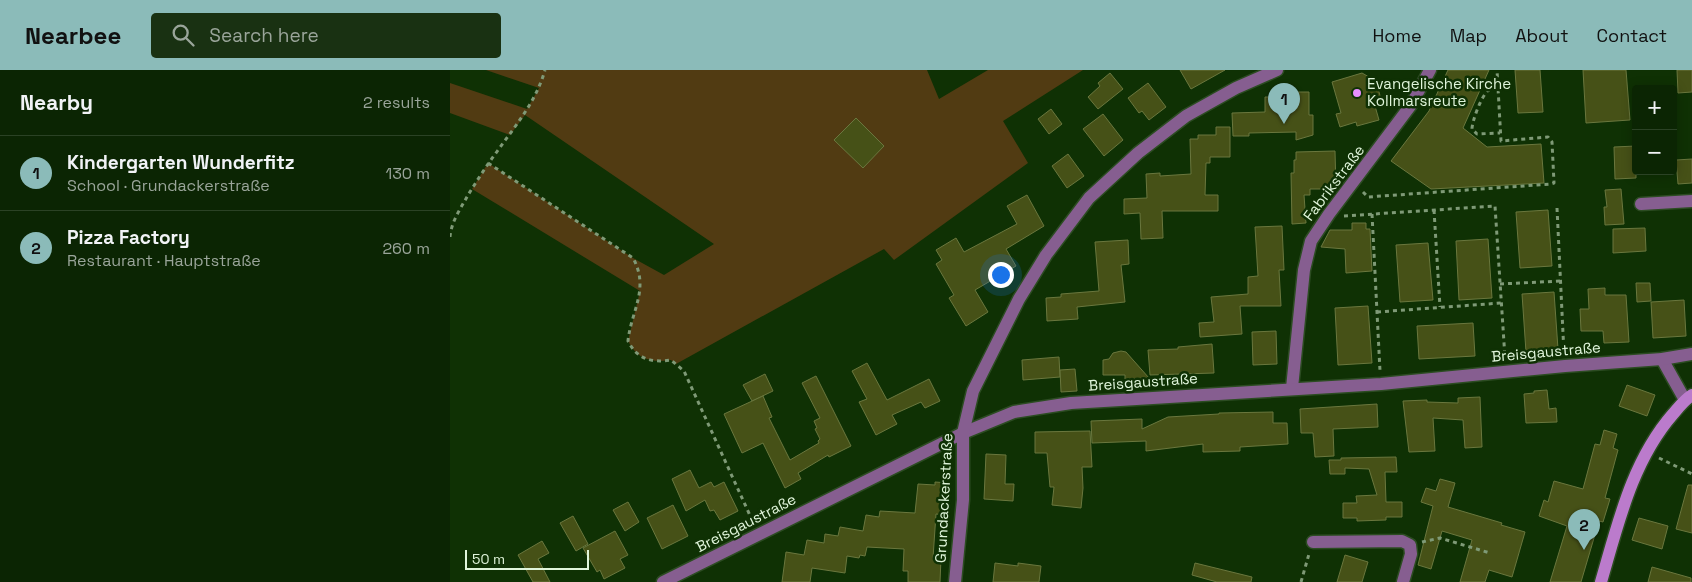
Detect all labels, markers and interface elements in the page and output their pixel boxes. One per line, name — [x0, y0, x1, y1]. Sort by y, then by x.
search box — [151, 13, 501, 58]
text: Nearbee — [25, 20, 121, 51]
icon: search — [169, 21, 197, 49]
text: Search here — [209, 23, 319, 48]
text: Home — [1373, 24, 1422, 47]
text: Map — [1450, 24, 1487, 47]
text: About — [1515, 24, 1569, 47]
text: Contact — [1597, 24, 1667, 47]
place label: Evangelische Kirche Kollmarsreute — [1367, 74, 1511, 110]
pin: 1 — [1268, 83, 1300, 124]
map controls — [1632, 85, 1677, 175]
button: + — [1632, 85, 1677, 130]
marker: Evangelische Kirche Kollmarsreute — [1351, 87, 1363, 99]
text: Nearby — [20, 89, 93, 116]
text: 2 results — [363, 92, 430, 113]
button: − — [1632, 130, 1677, 175]
street label: Fabrikstraße — [1299, 141, 1368, 225]
text: Kindergarten Wunderfitz — [67, 150, 295, 175]
text: 1 — [32, 163, 40, 184]
text: 130 m — [386, 163, 430, 184]
text: School · Grundackerstraße — [67, 175, 270, 196]
text: Pizza Factory — [67, 225, 190, 250]
text: 2 — [31, 238, 41, 259]
text: 260 m — [382, 238, 430, 259]
text: Restaurant · Hauptstraße — [67, 250, 261, 271]
your location — [988, 262, 1014, 288]
street label: Breisgaustraße — [1490, 337, 1602, 366]
street label: Breisgaustraße — [1087, 368, 1199, 395]
street label: Grundackerstraße — [931, 432, 956, 563]
street label: Breisgaustraße — [692, 489, 799, 556]
pin: 2 — [1568, 509, 1600, 550]
scale bar — [465, 547, 589, 570]
text: 50 m — [472, 550, 505, 568]

